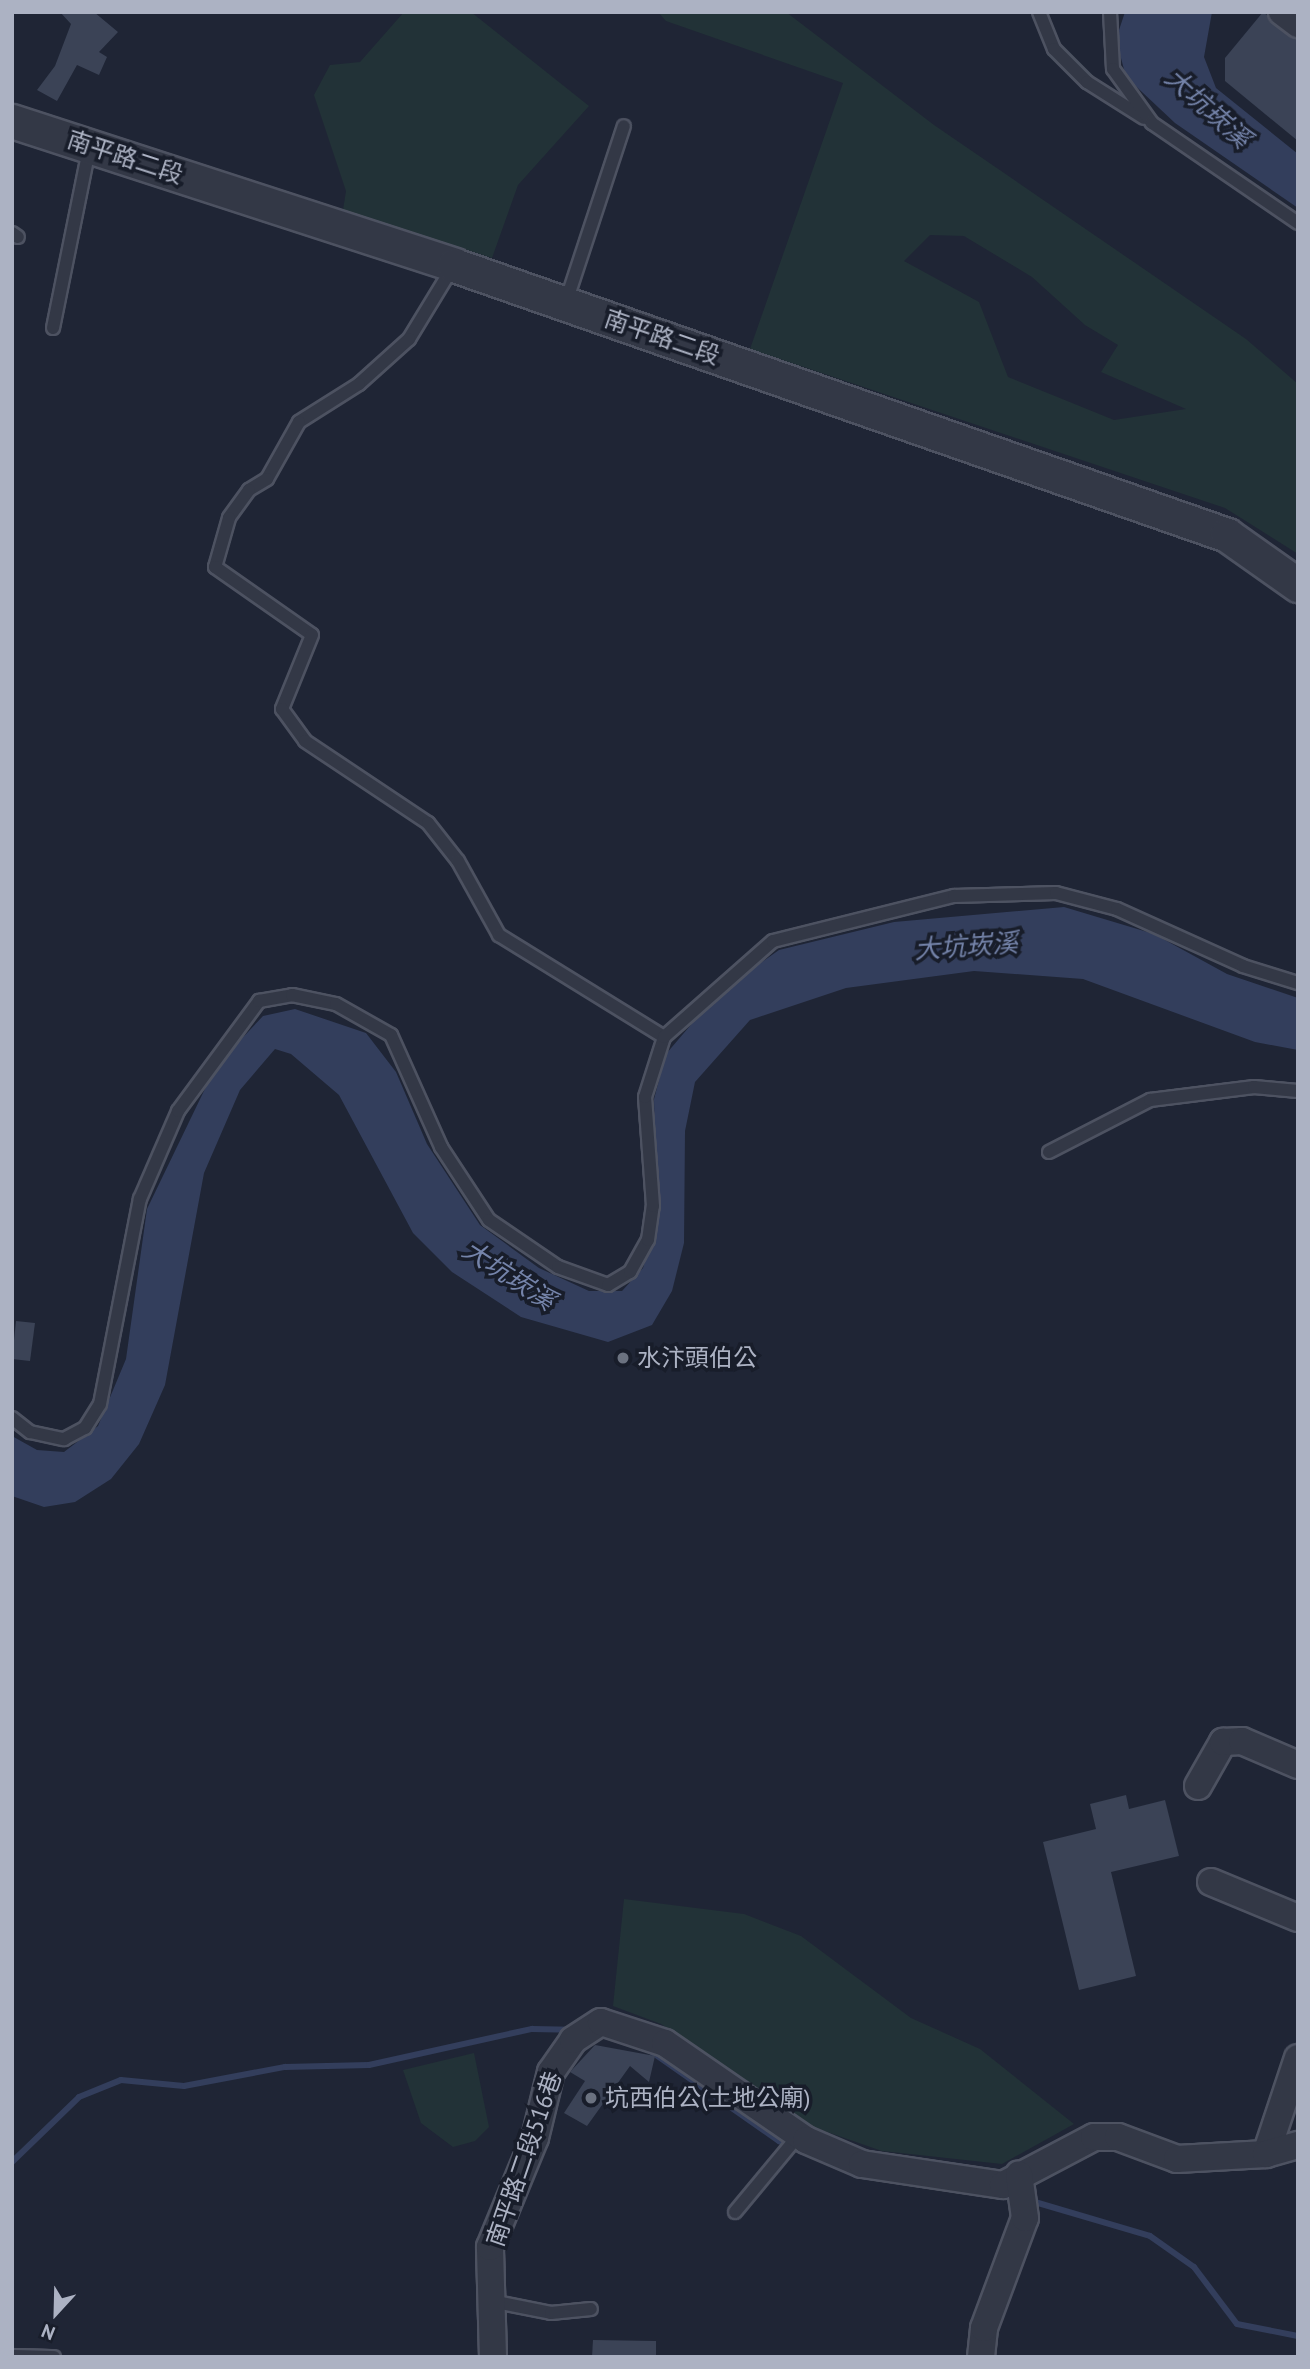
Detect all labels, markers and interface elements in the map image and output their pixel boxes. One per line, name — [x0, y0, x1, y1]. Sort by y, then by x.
water label: 大坑崁溪 — [1159, 62, 1257, 154]
street label: 南平路二段 — [63, 125, 187, 189]
street label: 南平路二段 — [601, 304, 723, 370]
water label: 大坑崁溪 — [913, 927, 1019, 965]
water label: 大坑崁溪 — [457, 1234, 561, 1316]
place label: 水汴頭伯公 — [637, 1344, 757, 1372]
marker: 水汴頭伯公 — [615, 1350, 631, 1366]
street label: 南平路二段516巷 — [481, 2068, 567, 2250]
place label: 坑西伯公(土地公廟) — [605, 2084, 810, 2112]
marker: 坑西伯公(土地公廟) — [583, 2090, 599, 2106]
north arrow — [21, 2278, 91, 2348]
text: N — [38, 2319, 58, 2346]

